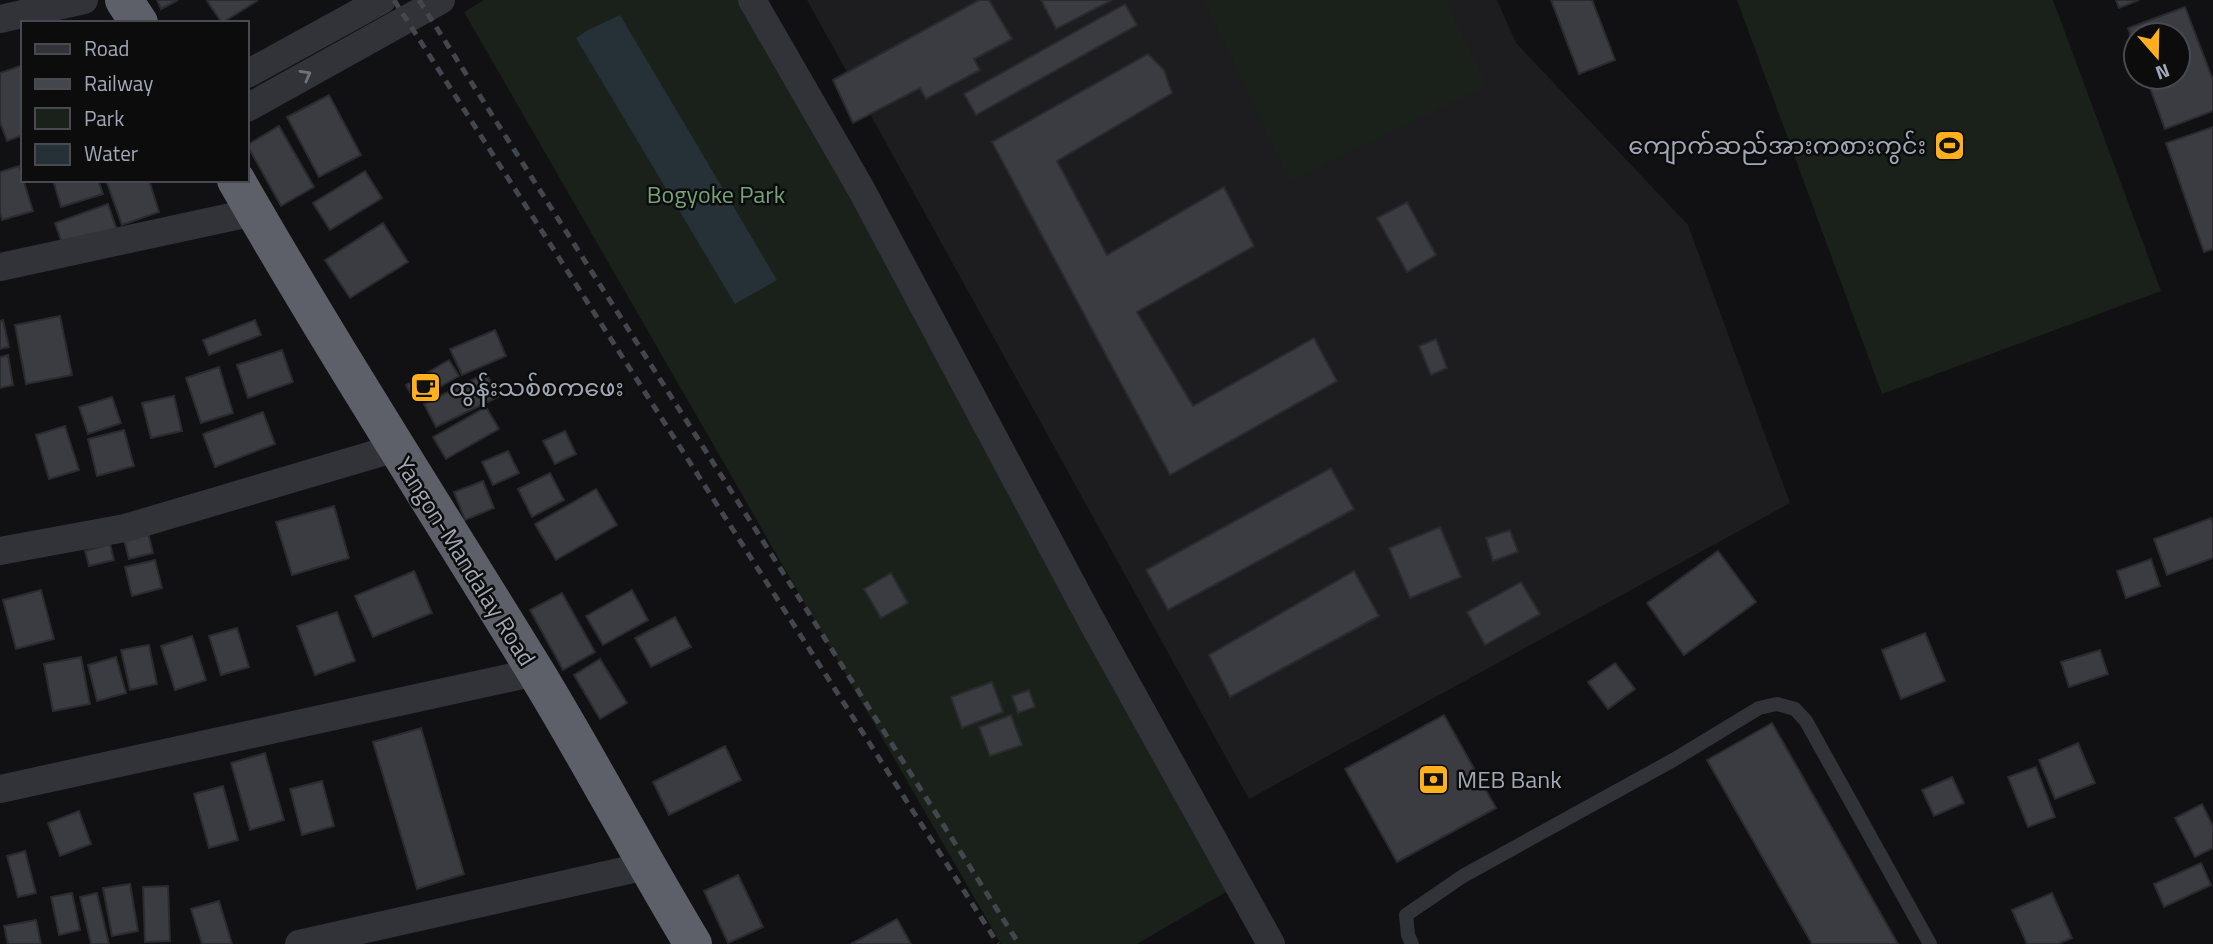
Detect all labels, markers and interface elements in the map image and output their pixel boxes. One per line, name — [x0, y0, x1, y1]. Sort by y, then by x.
legend — [21, 21, 248, 182]
north arrow — [2122, 21, 2192, 91]
text: Road — [84, 32, 129, 64]
text: N — [2152, 57, 2174, 88]
text: Railway — [84, 67, 153, 99]
one-way arrow — [299, 70, 312, 83]
text: Park — [84, 102, 124, 134]
place label: ကျောက်ဆည်အားကစားကွင်း — [1628, 127, 1926, 165]
sports icon: ကျောက်ဆည်အားကစားကွင်း — [1932, 128, 1966, 162]
text: Water — [84, 137, 138, 169]
park label: Bogyoke Park — [647, 176, 786, 212]
place label: ထွန်းသစ်စကဖေး — [449, 369, 624, 407]
cafe icon: ထွန်းသစ်စကဖေး — [409, 370, 443, 404]
street label: Yangon-Mandalay Road — [387, 449, 545, 673]
place label: MEB Bank — [1457, 761, 1562, 797]
bank icon: MEB Bank — [1417, 762, 1451, 796]

